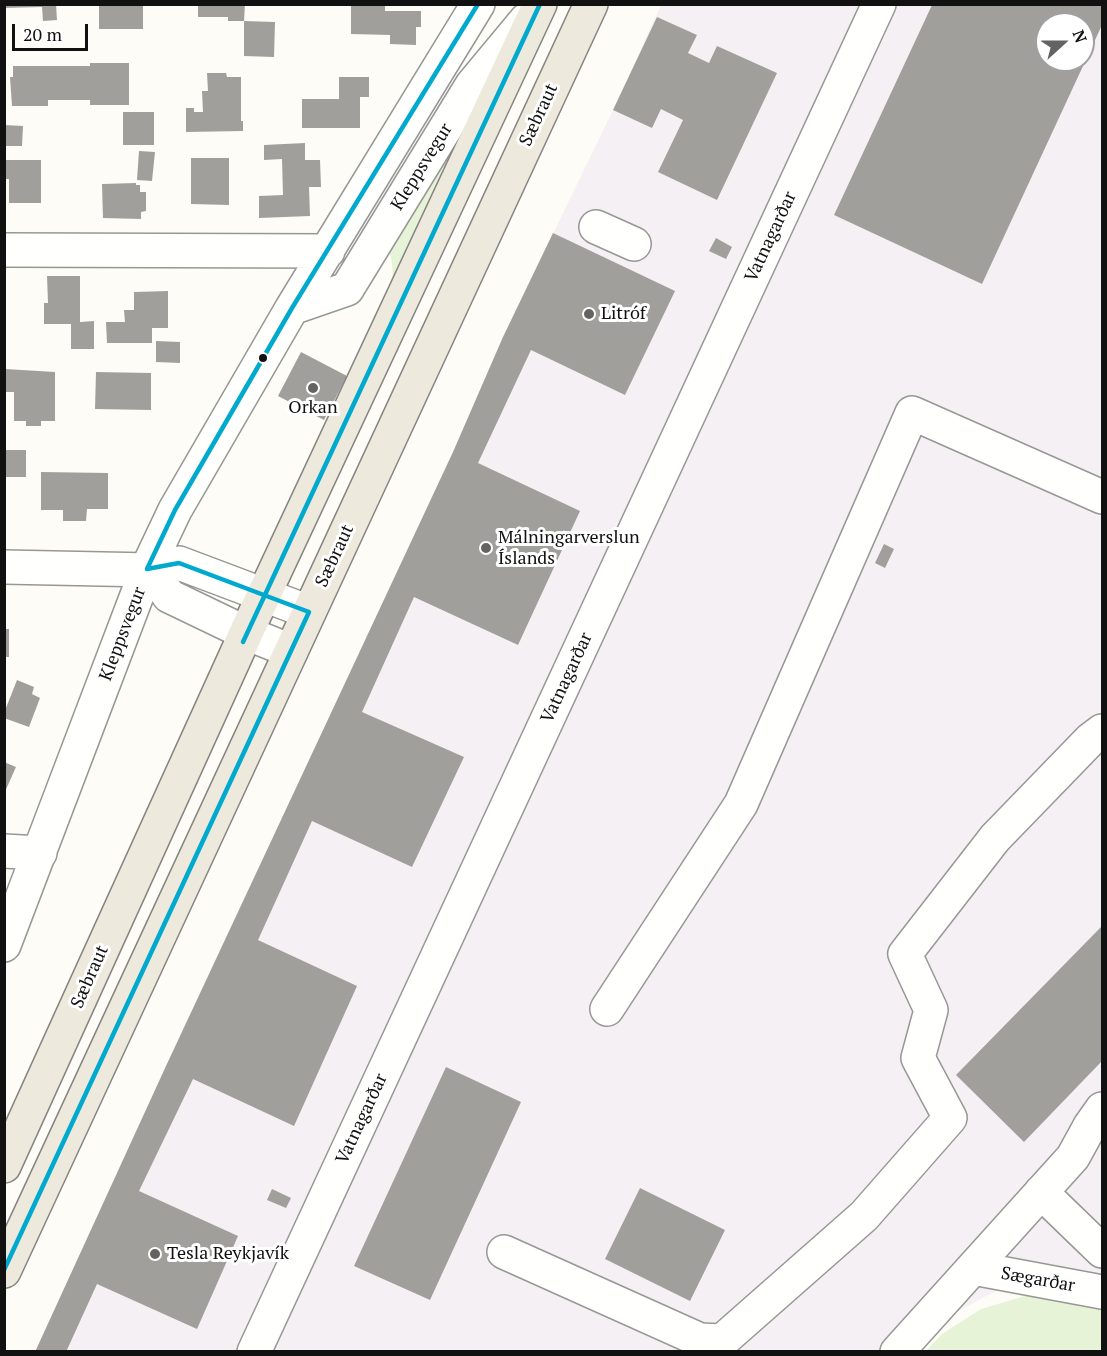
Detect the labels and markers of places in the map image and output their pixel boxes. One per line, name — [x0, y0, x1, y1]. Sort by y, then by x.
place label: Litróf — [601, 303, 646, 325]
marker: Litróf — [582, 307, 596, 321]
unlabelled marker — [257, 352, 269, 364]
marker: Orkan — [306, 381, 320, 395]
place label: Orkan — [288, 397, 338, 419]
place label: Málningarverslun Íslands — [498, 527, 640, 570]
marker: Málningarverslun Íslands — [479, 541, 493, 555]
place label: Tesla Reykjavík — [167, 1243, 289, 1265]
marker: Tesla Reykjavík — [148, 1247, 162, 1261]

